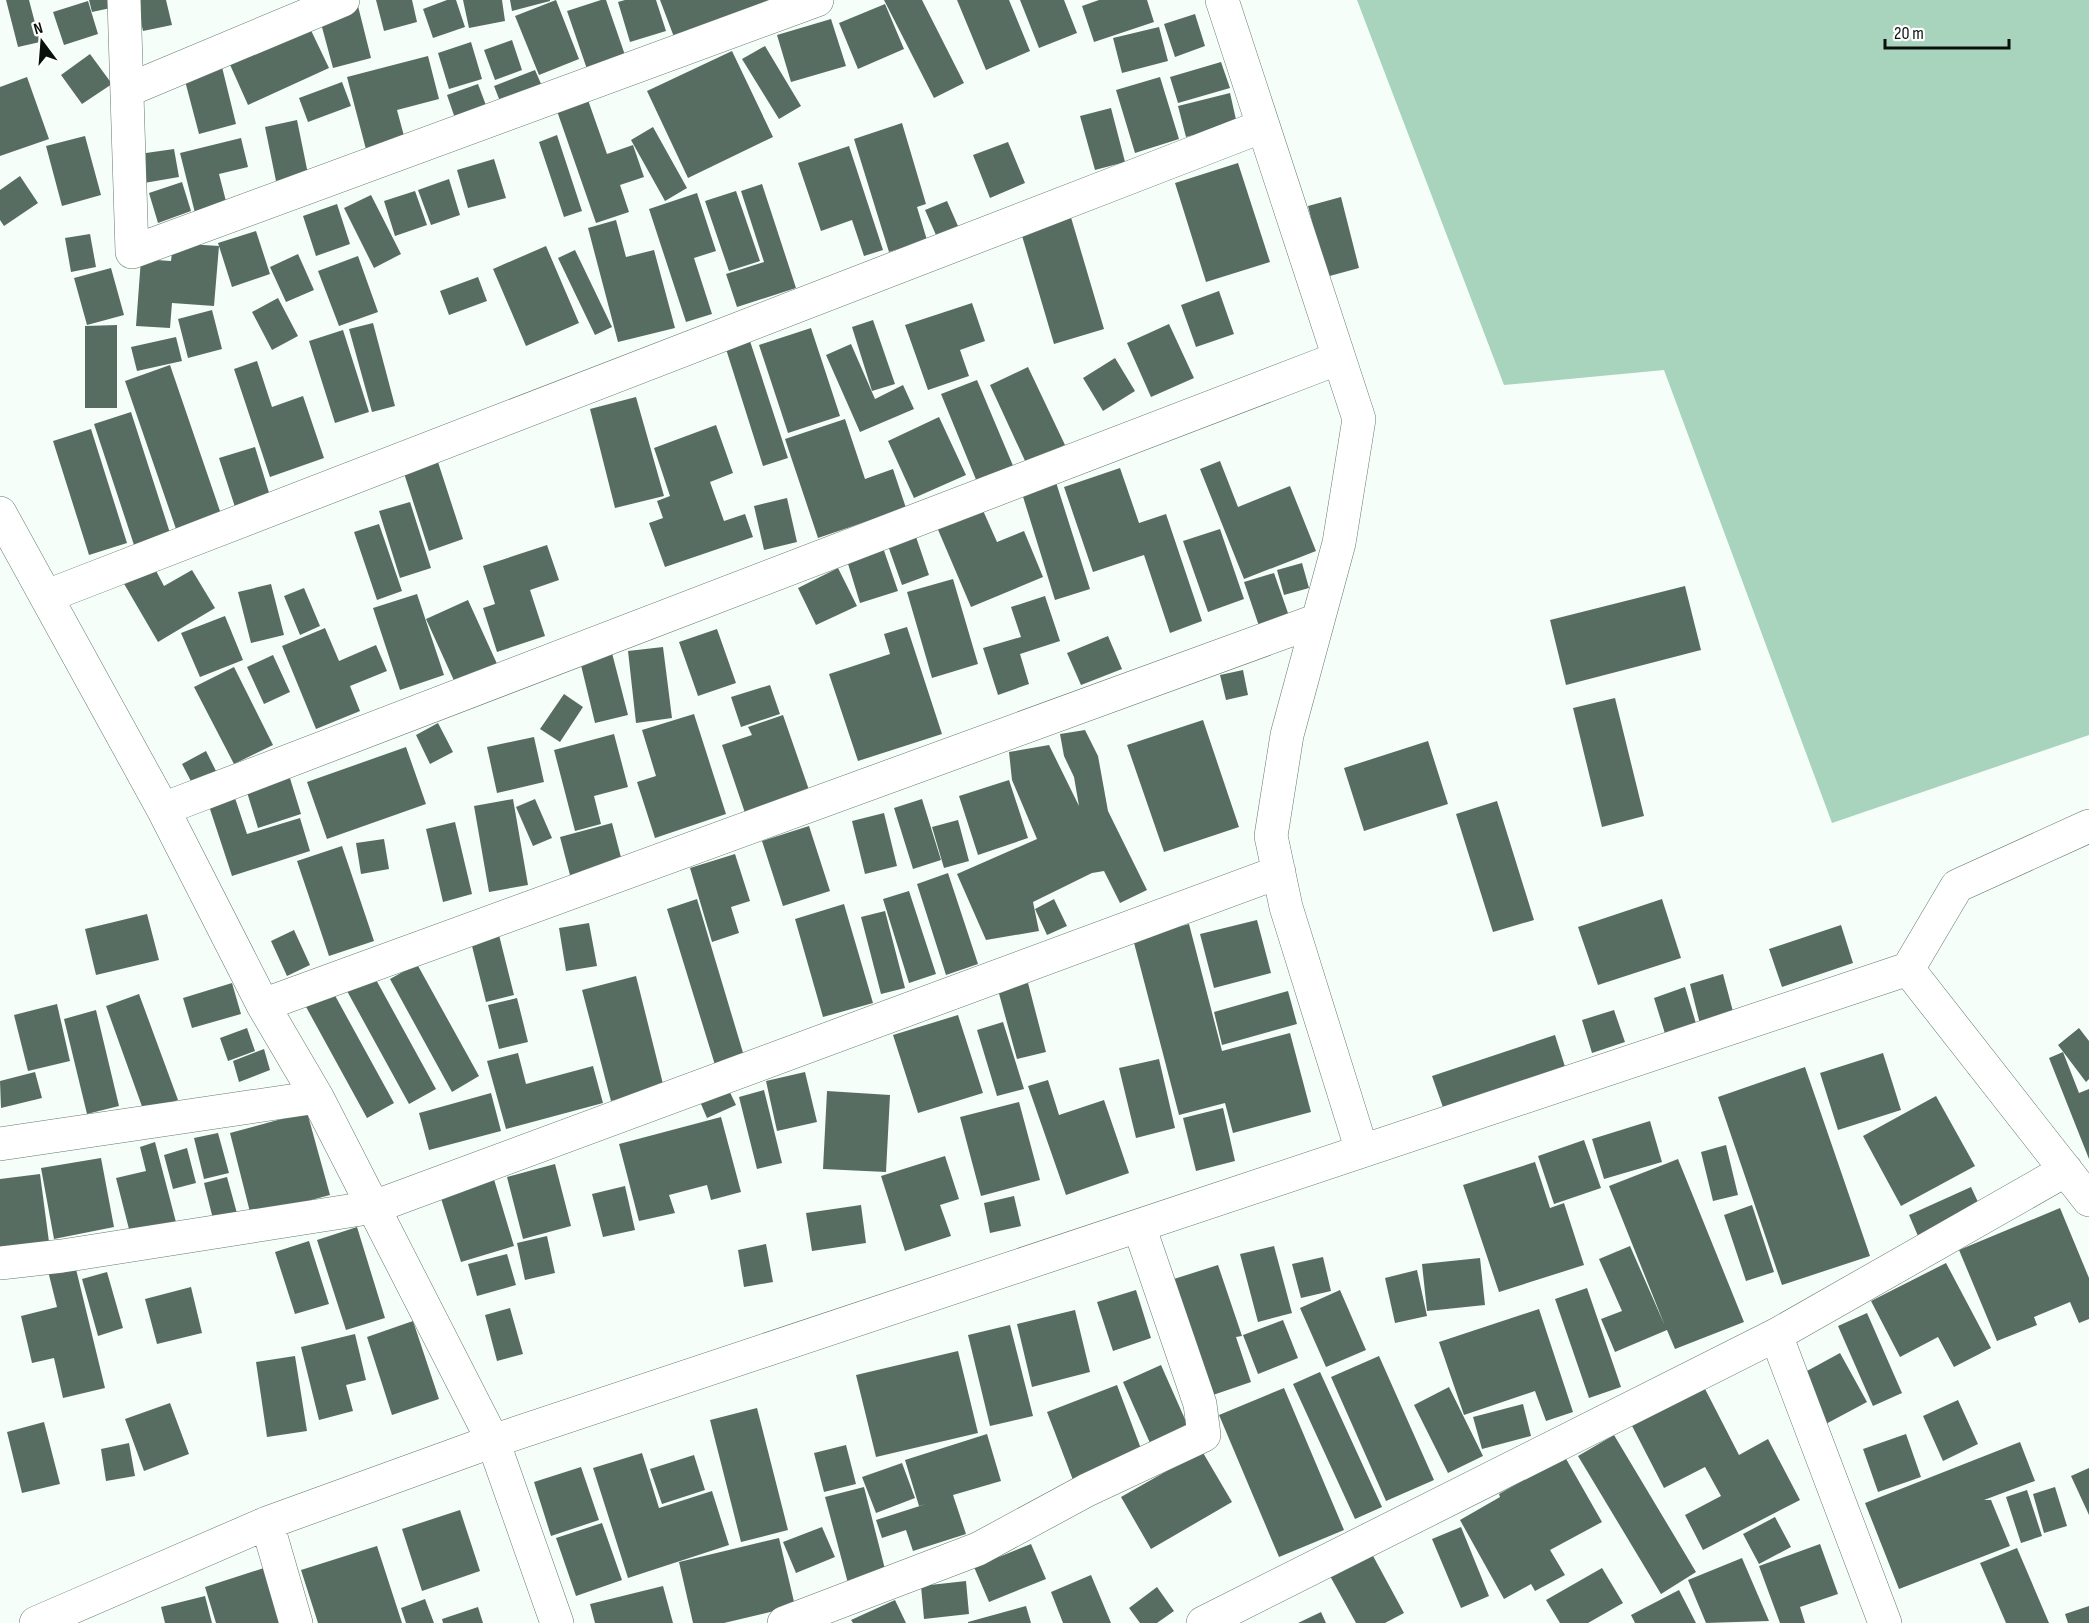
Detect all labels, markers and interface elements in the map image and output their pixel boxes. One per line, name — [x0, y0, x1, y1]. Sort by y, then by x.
north arrow — [12, 12, 72, 72]
scale bar — [1885, 12, 2010, 50]
text: N — [32, 19, 45, 39]
text: 20 m — [1894, 23, 1924, 44]

